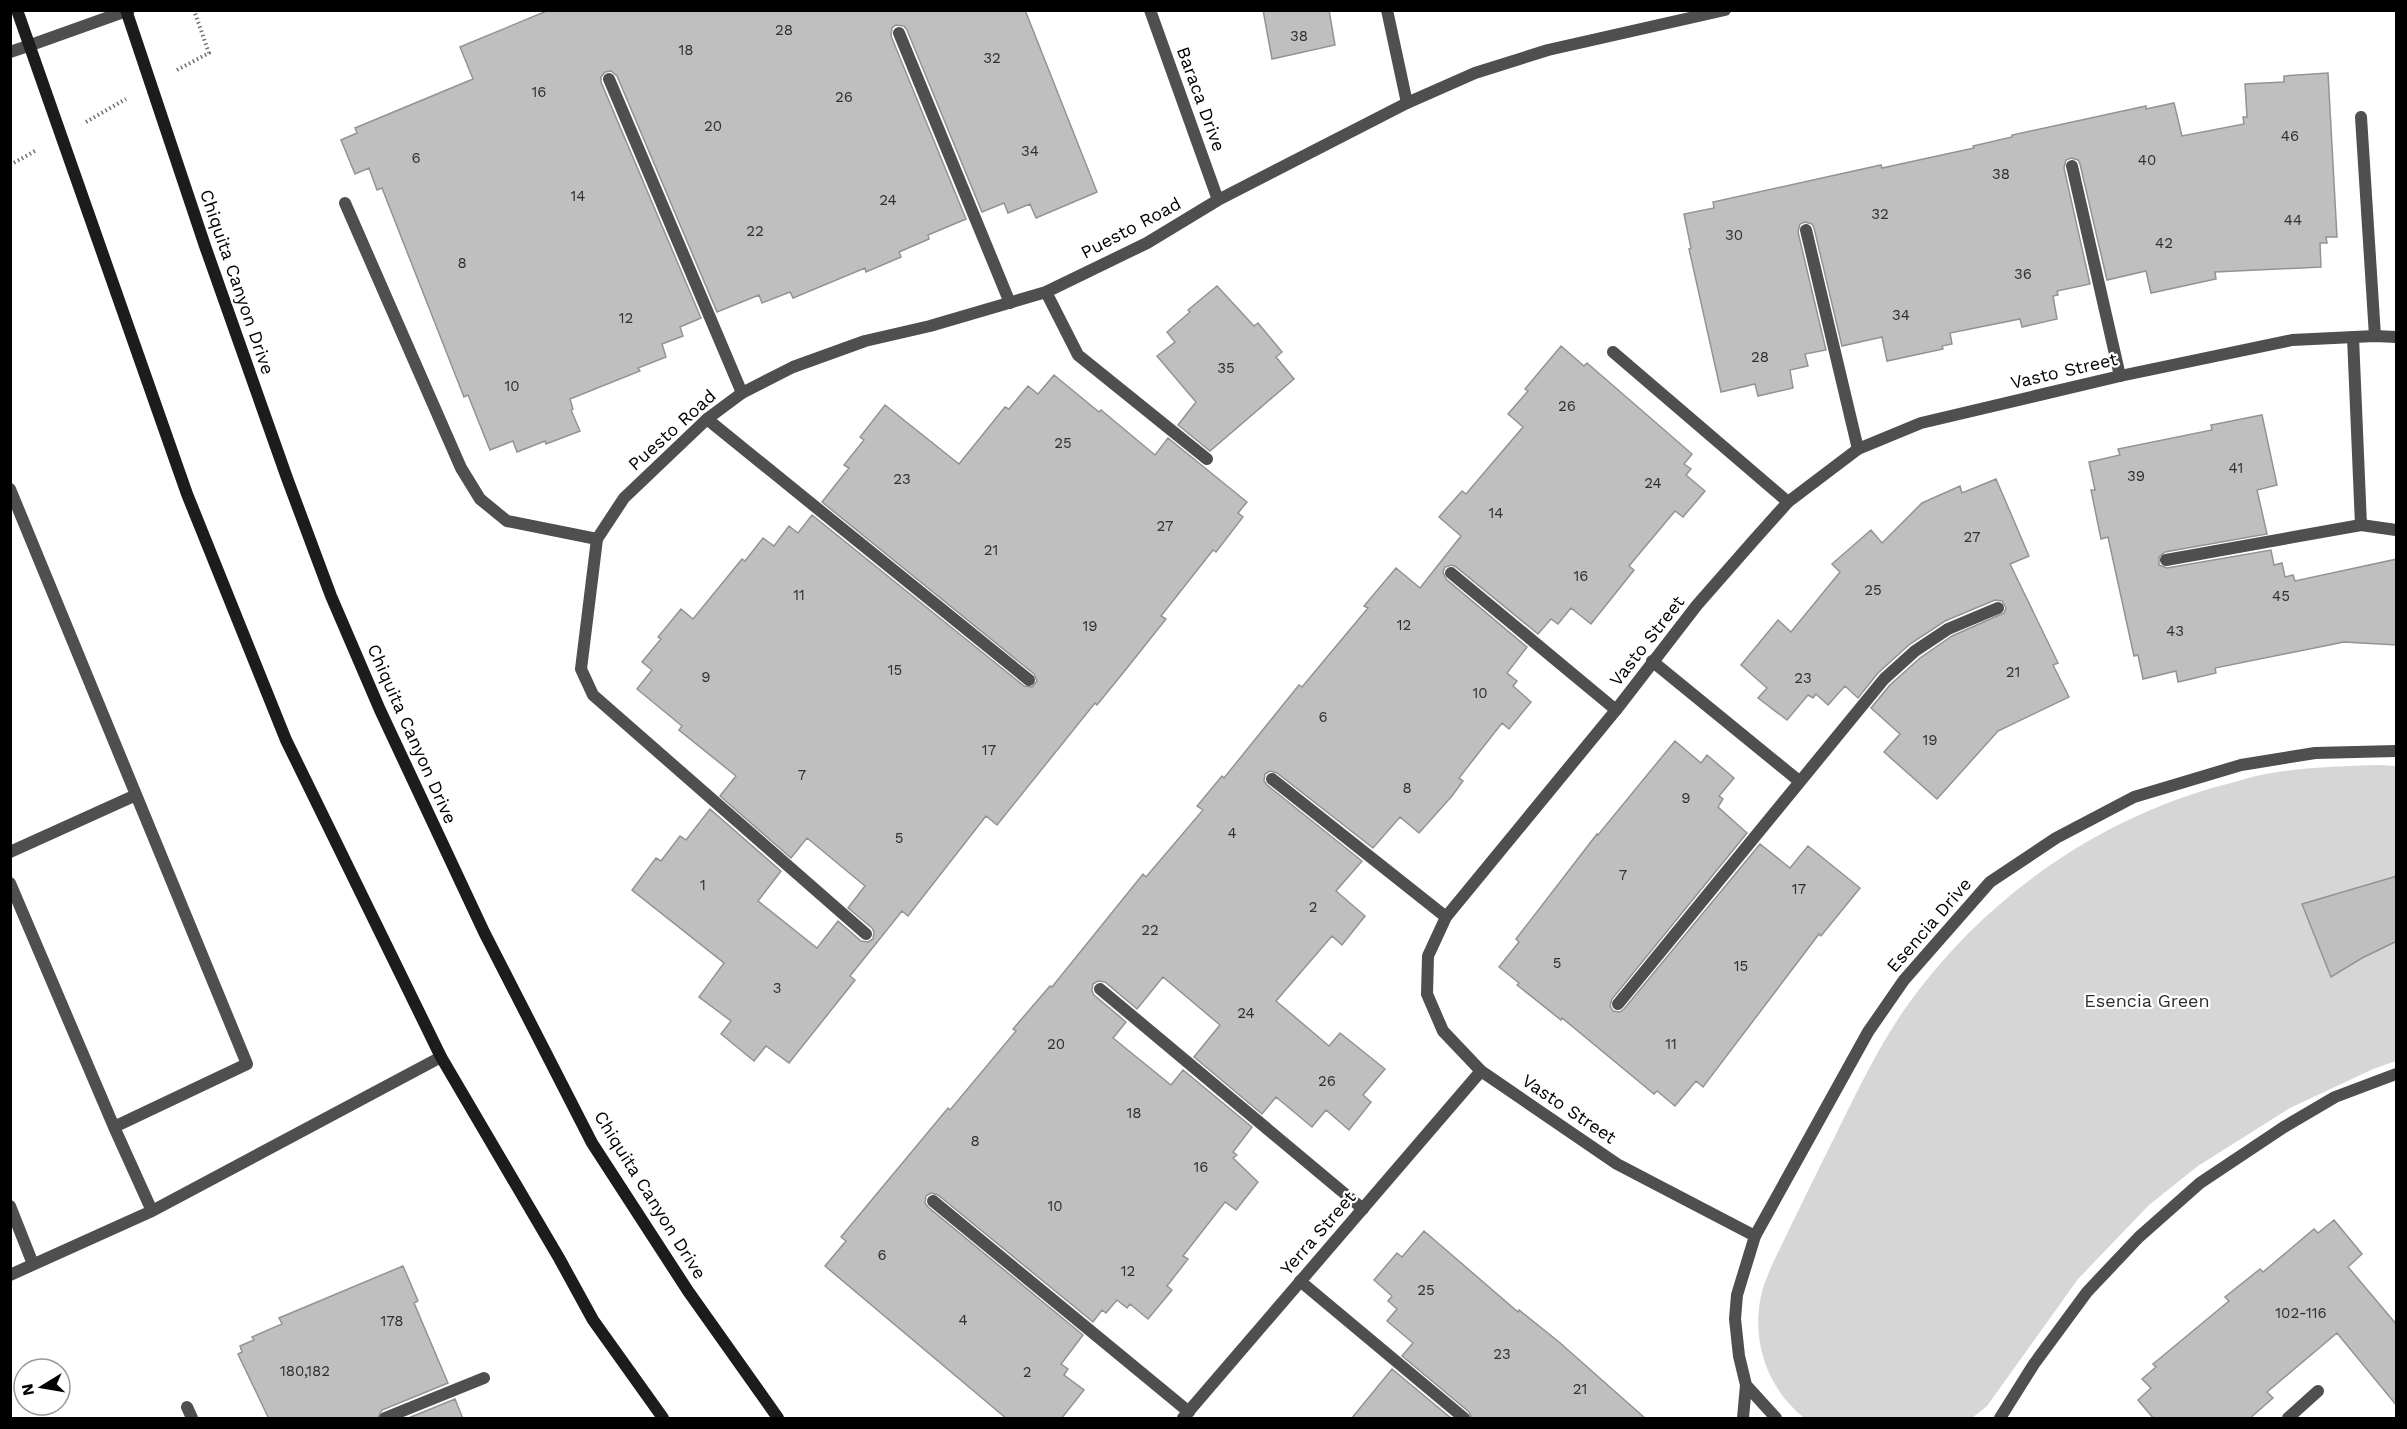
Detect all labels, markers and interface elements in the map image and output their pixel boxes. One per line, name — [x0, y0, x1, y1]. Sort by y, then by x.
house number: 28 — [775, 21, 793, 39]
house number: 38 — [1290, 27, 1308, 45]
house number: 18 — [678, 41, 694, 59]
street label: Baraca Drive — [1173, 44, 1230, 154]
house number: 32 — [983, 49, 1001, 67]
house number: 16 — [532, 83, 546, 101]
house number: 26 — [835, 88, 853, 106]
house number: 20 — [704, 117, 722, 135]
house number: 46 — [2281, 127, 2299, 145]
house number: 34 — [1021, 142, 1039, 160]
house number: 6 — [411, 149, 421, 167]
house number: 40 — [2138, 151, 2156, 169]
house number: 38 — [1992, 165, 2010, 183]
street label: Chiquita Canyon Drive — [196, 186, 279, 377]
house number: 14 — [570, 187, 586, 205]
house number: 24 — [879, 191, 897, 209]
street label: Puesto Road — [1077, 192, 1184, 263]
house number: 32 — [1871, 205, 1889, 223]
house number: 44 — [2284, 211, 2302, 229]
house number: 22 — [746, 222, 764, 240]
house number: 30 — [1725, 226, 1743, 244]
house number: 42 — [2155, 234, 2173, 252]
house number: 8 — [457, 254, 467, 272]
house number: 36 — [2014, 265, 2032, 283]
house number: 34 — [1892, 306, 1910, 324]
house number: 12 — [619, 309, 633, 327]
house number: 28 — [1751, 348, 1769, 366]
street label: Vasto Street — [2008, 348, 2120, 393]
house number: 35 — [1217, 359, 1235, 377]
house number: 10 — [504, 377, 520, 395]
street label: Puesto Road — [624, 385, 720, 474]
house number: 26 — [1558, 397, 1576, 415]
house number: 25 — [1054, 434, 1072, 452]
house number: 41 — [2229, 459, 2243, 477]
house number: 39 — [2127, 467, 2145, 485]
house number: 23 — [893, 470, 911, 488]
house number: 24 — [1644, 474, 1662, 492]
house number: 14 — [1488, 504, 1504, 522]
house number: 27 — [1157, 517, 1173, 535]
house number: 27 — [1964, 528, 1980, 546]
house number: 21 — [984, 541, 998, 559]
house number: 16 — [1574, 567, 1588, 585]
house number: 25 — [1864, 581, 1882, 599]
house number: 11 — [793, 586, 805, 604]
house number: 45 — [2272, 587, 2290, 605]
street label: Vasto Street — [1605, 591, 1689, 690]
house number: 12 — [1397, 616, 1411, 634]
house number: 19 — [1082, 617, 1098, 635]
house number: 43 — [2166, 622, 2184, 640]
street label: Chiquita Canyon Drive — [363, 641, 462, 827]
house number: 15 — [888, 661, 902, 679]
house number: 21 — [2006, 663, 2020, 681]
house number: 9 — [701, 668, 711, 686]
house number: 23 — [1794, 669, 1812, 687]
house number: 10 — [1472, 684, 1488, 702]
house number: 6 — [1318, 708, 1328, 726]
house number: 19 — [1922, 731, 1938, 749]
house number: 17 — [982, 741, 996, 759]
house number: 7 — [798, 766, 806, 784]
house number: 8 — [1402, 779, 1412, 797]
house number: 9 — [1681, 789, 1691, 807]
house number: 4 — [1227, 824, 1237, 842]
house number: 5 — [895, 829, 903, 847]
house number: 7 — [1619, 866, 1627, 884]
street label: Esencia Drive — [1882, 873, 1975, 976]
house number: 1 — [700, 876, 706, 894]
house number: 17 — [1792, 880, 1806, 898]
house number: 2 — [1309, 898, 1317, 916]
house number: 22 — [1141, 921, 1159, 939]
house number: 5 — [1553, 954, 1561, 972]
house number: 15 — [1734, 957, 1748, 975]
house number: 3 — [773, 979, 781, 997]
park label: Esencia Green — [2084, 990, 2210, 1011]
house number: 24 — [1237, 1004, 1255, 1022]
house number: 20 — [1047, 1035, 1065, 1053]
house number: 11 — [1665, 1035, 1677, 1053]
street label: Vasto Street — [1518, 1069, 1621, 1148]
house number: 26 — [1318, 1072, 1336, 1090]
house number: 18 — [1126, 1104, 1142, 1122]
street label: Chiquita Canyon Drive — [590, 1107, 711, 1283]
house number: 8 — [970, 1132, 980, 1150]
house number: 16 — [1194, 1158, 1208, 1176]
street label: Yerra Street — [1276, 1186, 1360, 1279]
house number: 10 — [1047, 1197, 1063, 1215]
house number: 6 — [877, 1246, 887, 1264]
house number: 12 — [1121, 1262, 1135, 1280]
house number: 25 — [1417, 1281, 1435, 1299]
house number: 102-116 — [2275, 1304, 2327, 1322]
house number: 4 — [958, 1311, 968, 1329]
house number: 178 — [380, 1312, 404, 1330]
house number: 23 — [1493, 1345, 1511, 1363]
north arrow — [12, 1357, 72, 1417]
house number: 180,182 — [280, 1362, 330, 1380]
house number: 2 — [1023, 1363, 1031, 1381]
house number: 21 — [1573, 1380, 1587, 1398]
text: N — [17, 1382, 38, 1397]

